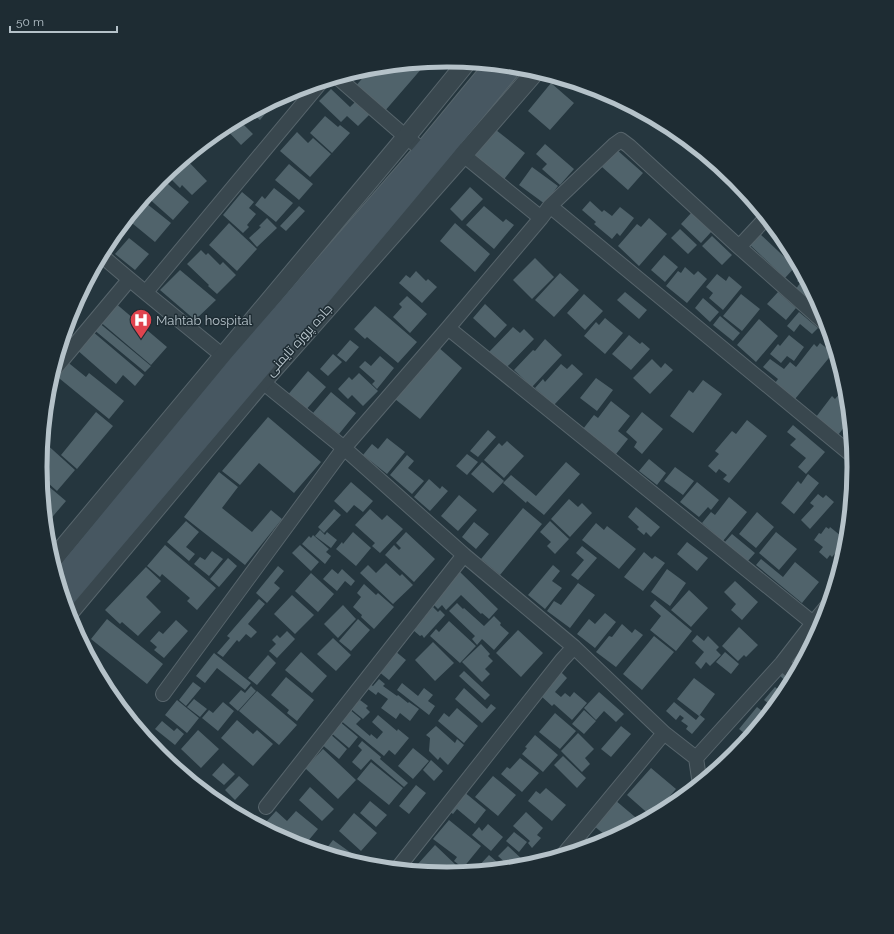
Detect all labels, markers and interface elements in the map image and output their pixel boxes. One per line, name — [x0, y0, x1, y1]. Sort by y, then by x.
scale bar — [10, 8, 117, 34]
text: 50 m — [16, 15, 44, 29]
street label: جاده پروژه تایمنی — [263, 301, 337, 381]
hospital icon: Mahtab hospital — [128, 307, 154, 340]
place label: Mahtab hospital — [156, 313, 253, 328]

